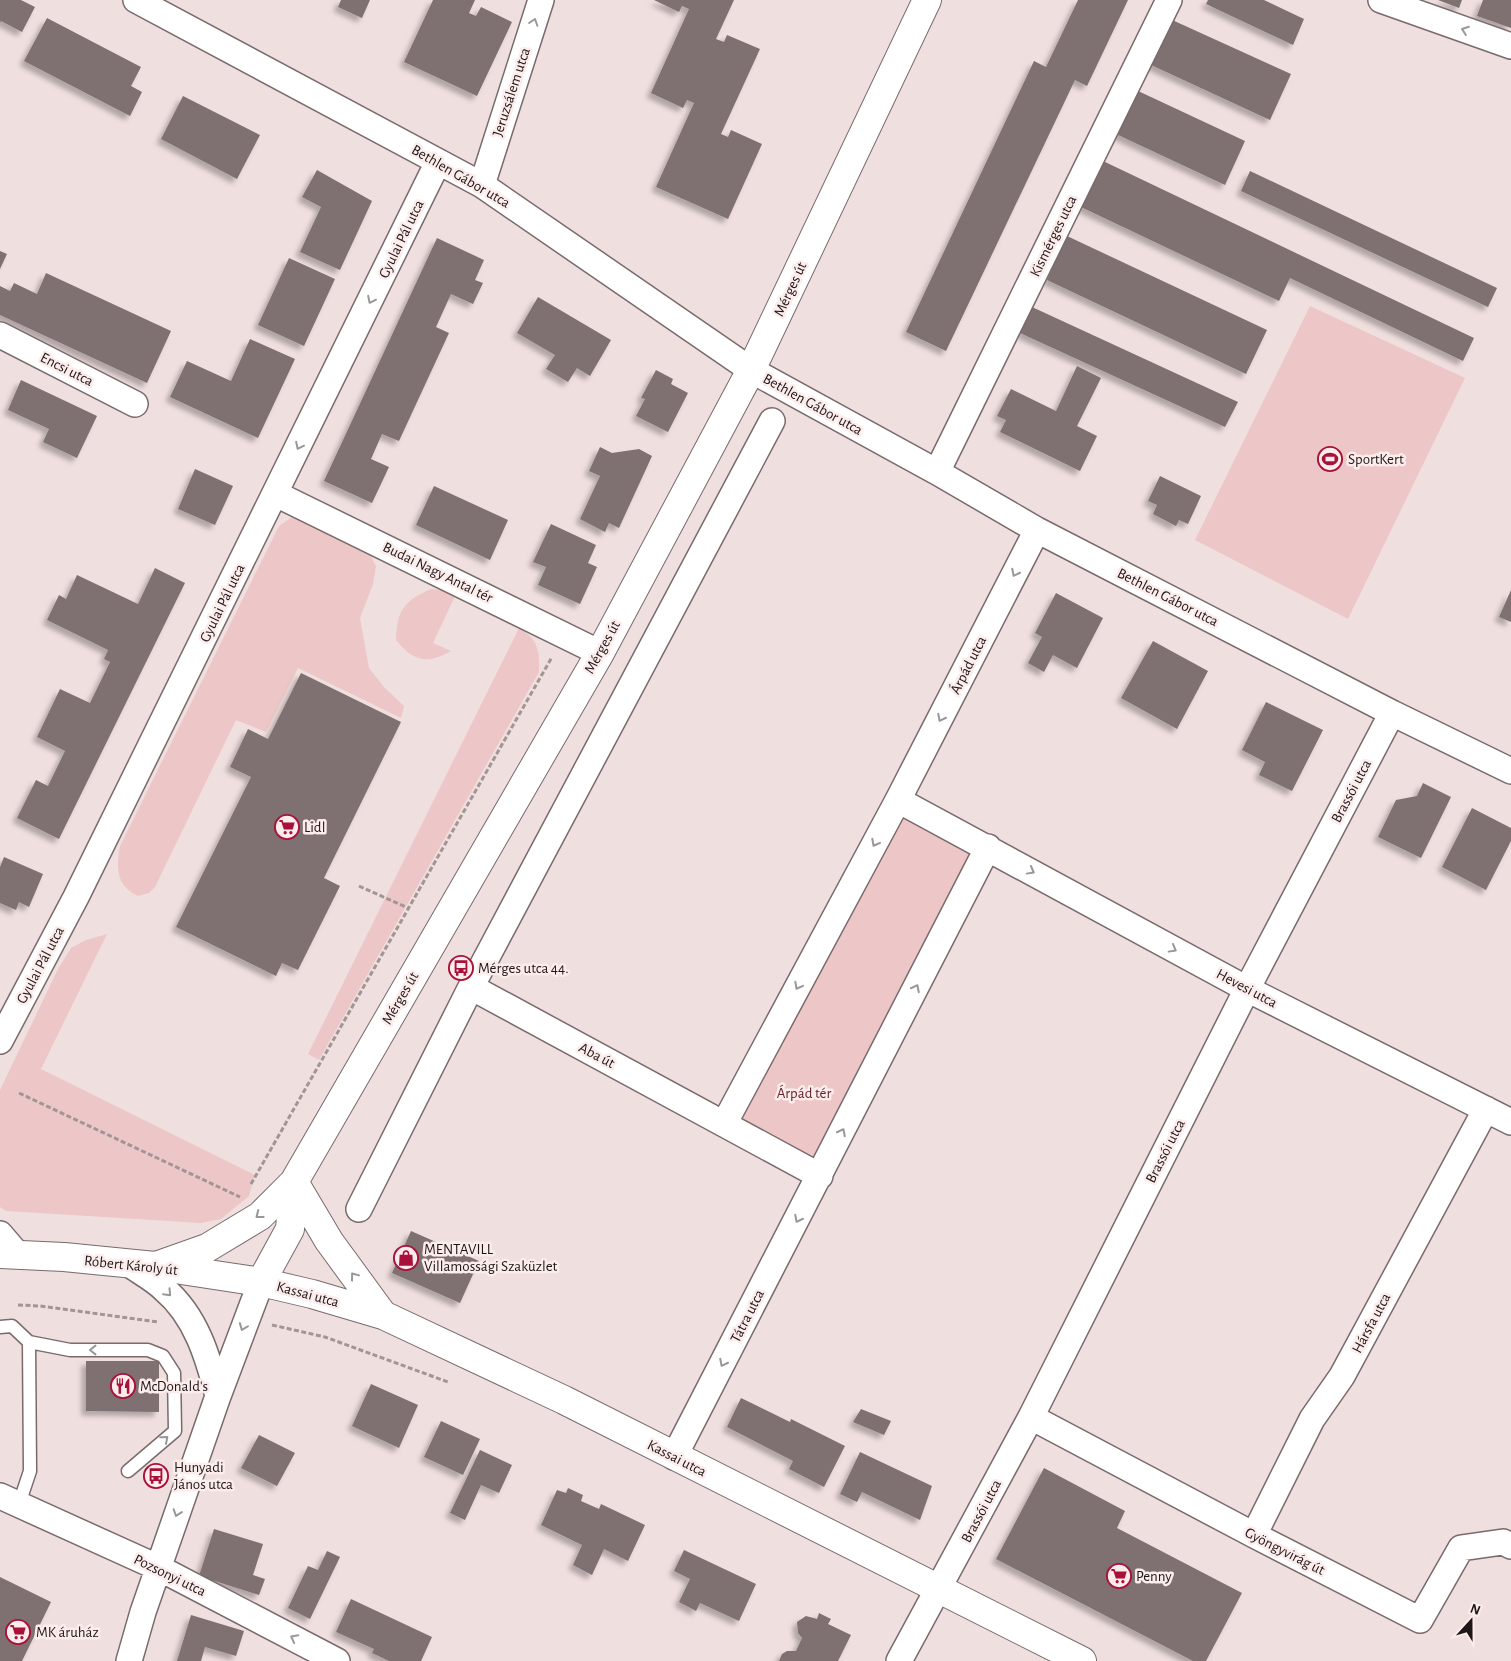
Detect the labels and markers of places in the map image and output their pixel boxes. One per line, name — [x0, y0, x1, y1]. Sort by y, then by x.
sports icon: SportKert — [1317, 446, 1343, 472]
place label: SportKert — [1348, 452, 1404, 467]
supermarket icon: Lidl — [274, 814, 300, 840]
place label: Lidl — [304, 820, 325, 835]
bus stop icon: Mérges utca 44. — [448, 955, 474, 981]
place label: Mérges utca 44. — [478, 961, 569, 976]
place label: MENTAVILL Villamossági Szaküzlet — [424, 1242, 558, 1274]
shop icon: MENTAVILL Villamossági Szaküzlet — [393, 1245, 419, 1271]
restaurant icon: McDonald's — [110, 1373, 136, 1399]
place label: McDonald's — [140, 1379, 208, 1394]
place label: Hunyadi János utca — [174, 1460, 233, 1492]
bus stop icon: Hunyadi János utca — [143, 1463, 169, 1489]
supermarket icon: Penny — [1106, 1563, 1132, 1589]
place label: Penny — [1136, 1569, 1172, 1584]
supermarket icon: MK áruház — [5, 1619, 31, 1645]
place label: MK áruház — [36, 1625, 99, 1640]

